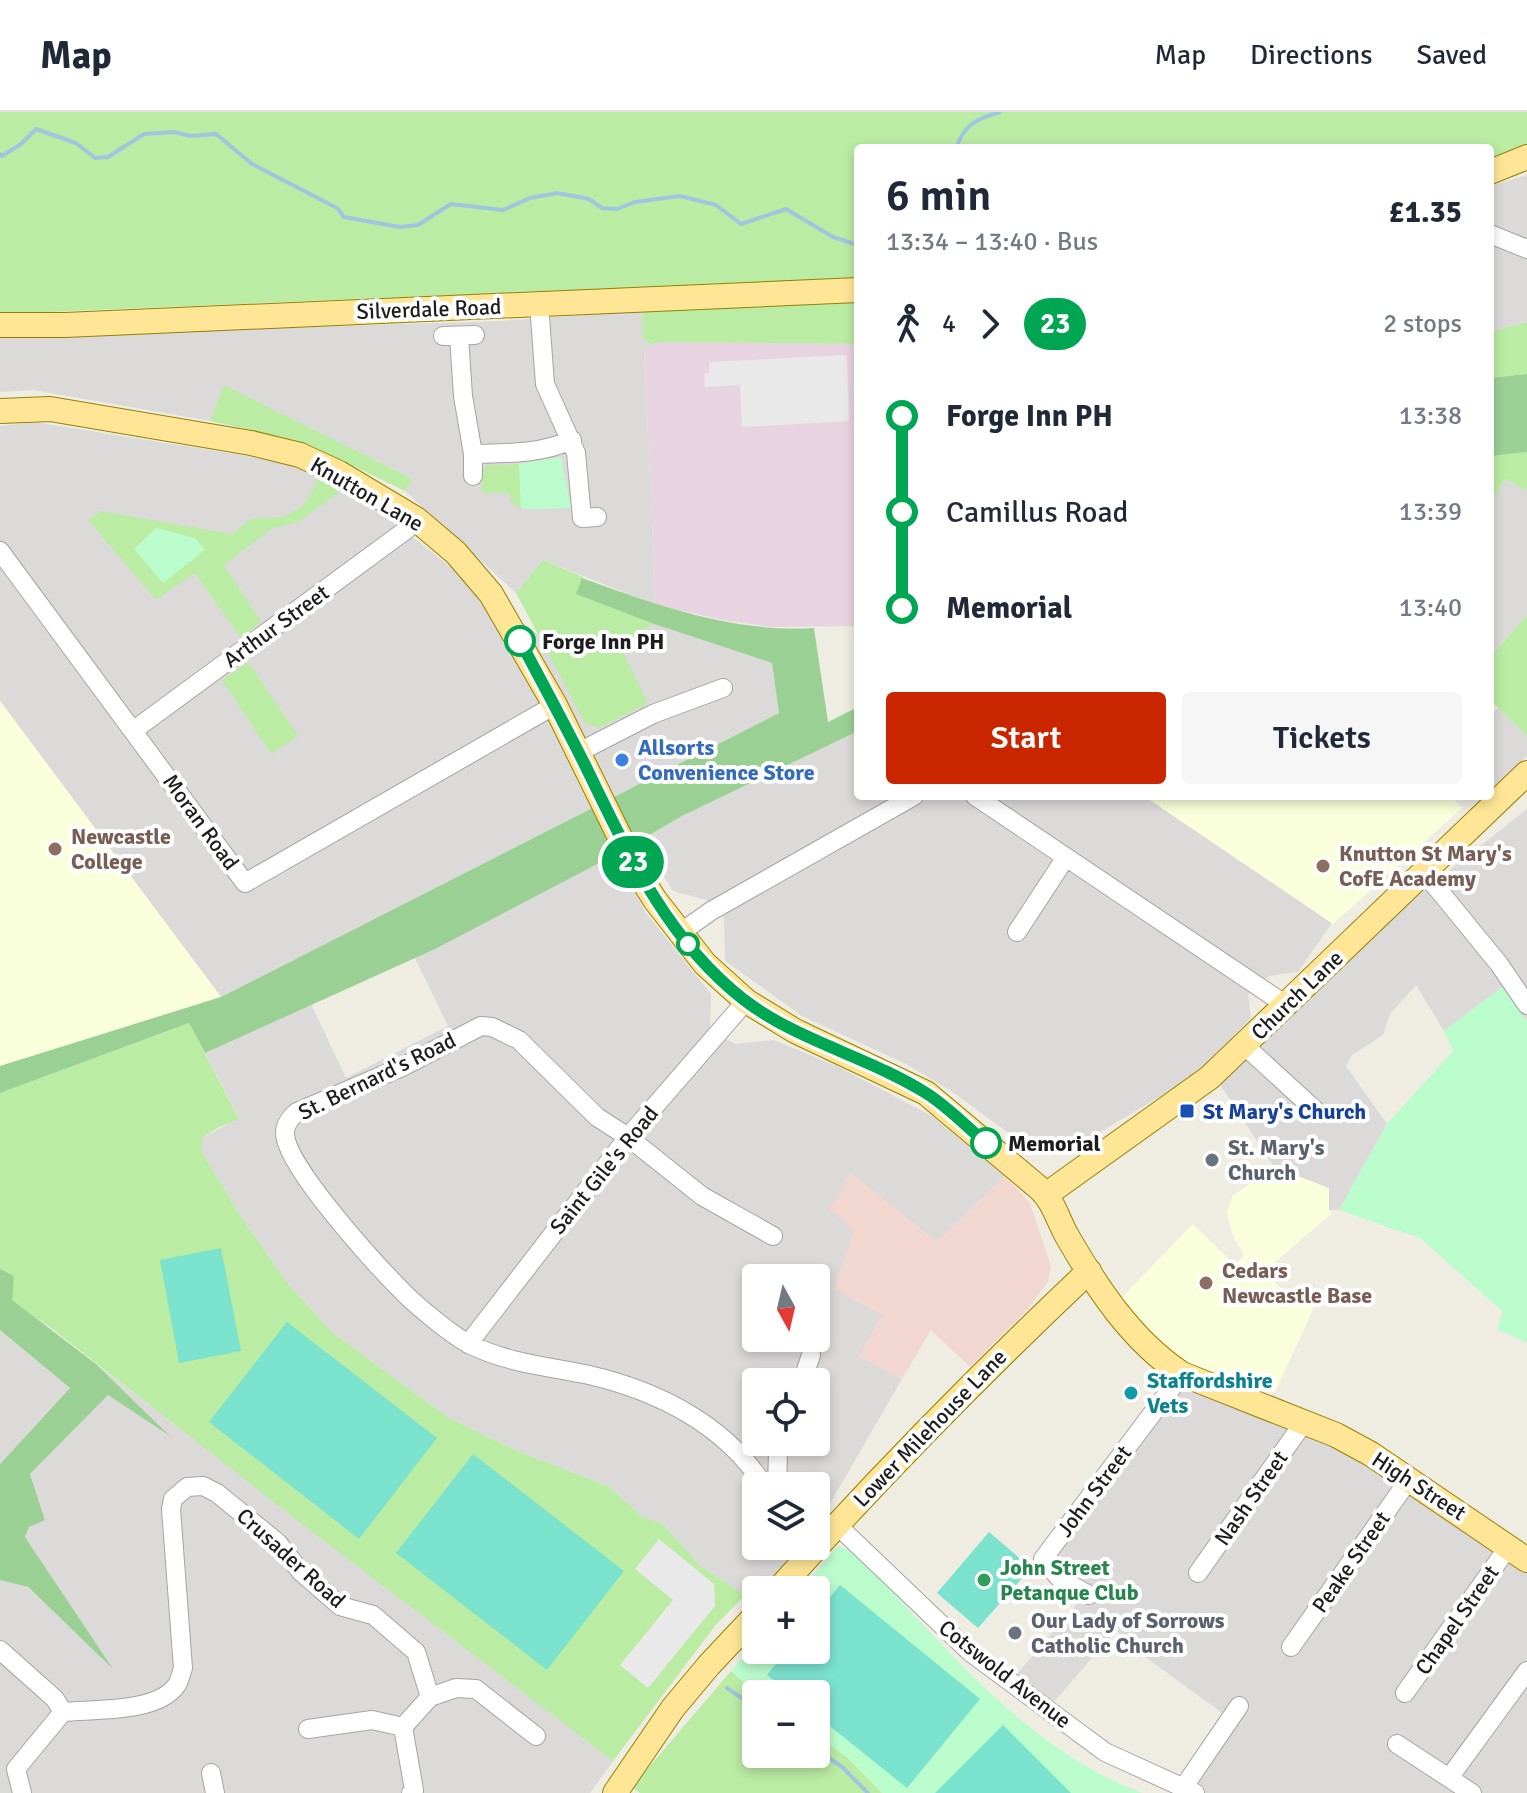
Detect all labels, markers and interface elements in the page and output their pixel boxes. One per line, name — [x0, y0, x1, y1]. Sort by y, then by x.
text: Map — [40, 32, 112, 79]
text: Map — [1154, 38, 1206, 72]
text: Directions — [1250, 38, 1372, 72]
text: Saved — [1416, 38, 1487, 72]
text: 6 min — [886, 169, 991, 223]
text: £1.35 — [1389, 194, 1462, 231]
text: 13:34 – 13:40 · Bus — [886, 226, 1098, 258]
street label: Silverdale Road — [356, 293, 502, 325]
icon: walk — [886, 302, 930, 346]
icon: forward — [968, 302, 1012, 346]
text: 23 — [1040, 307, 1070, 341]
text: 4 — [942, 308, 956, 340]
text: 2 stops — [1383, 308, 1462, 340]
text: Forge Inn PH — [946, 398, 1113, 435]
text: 13:38 — [1399, 400, 1462, 432]
street label: Knutton Lane — [306, 451, 428, 537]
text: Camillus Road — [946, 494, 1128, 531]
text: 13:39 — [1399, 496, 1462, 528]
street label: Arthur Street — [218, 578, 334, 673]
text: Memorial — [946, 590, 1072, 627]
text: 13:40 — [1399, 592, 1462, 624]
marker: Forge Inn PH — [505, 626, 535, 656]
place label: Forge Inn PH — [542, 628, 664, 655]
button: Start — [886, 692, 1166, 784]
button: Tickets — [1182, 692, 1462, 784]
place label: Allsorts Convenience Store — [638, 734, 815, 786]
marker: Allsorts Convenience Store — [613, 751, 631, 769]
street label: Moran Road — [157, 769, 245, 875]
place label: Newcastle College — [71, 823, 171, 875]
line badge: 23 — [597, 836, 669, 888]
marker: Newcastle College — [46, 840, 64, 858]
place label: Knutton St Mary's CofE Academy — [1339, 840, 1512, 892]
text: 23 — [618, 845, 648, 879]
marker: Knutton St Mary's CofE Academy — [1314, 857, 1332, 875]
unlabelled marker — [677, 933, 699, 955]
street label: Church Lane — [1245, 944, 1349, 1046]
street label: St. Bernard's Road — [294, 1026, 460, 1126]
place label: St Mary's Church — [1203, 1098, 1366, 1125]
street label: Saint Gile's Road — [544, 1100, 664, 1240]
marker: St Mary's Church — [1178, 1102, 1196, 1120]
marker: Memorial — [971, 1128, 1001, 1158]
place label: Memorial — [1008, 1130, 1101, 1157]
place label: St. Mary's Church — [1228, 1134, 1325, 1186]
marker: St. Mary's Church — [1203, 1151, 1221, 1169]
place label: Cedars Newcastle Base — [1222, 1257, 1372, 1309]
north arrow — [742, 1264, 830, 1352]
map controls — [742, 1264, 830, 1768]
marker: Cedars Newcastle Base — [1197, 1274, 1215, 1292]
street label: Lower Milehouse Lane — [848, 1343, 1012, 1513]
place label: Staffordshire Vets — [1147, 1367, 1273, 1419]
button: locate — [742, 1368, 830, 1456]
marker: Staffordshire Vets — [1122, 1384, 1140, 1402]
street label: John Street — [1051, 1440, 1137, 1542]
street label: Nash Street — [1208, 1445, 1294, 1551]
street label: High Street — [1367, 1446, 1471, 1527]
button: layers — [742, 1472, 830, 1560]
street label: Crusader Road — [231, 1502, 351, 1614]
street label: Peake Street — [1306, 1506, 1396, 1618]
place label: John Street Petanque Club — [1000, 1554, 1139, 1606]
street label: Chapel Street — [1409, 1560, 1505, 1680]
marker: John Street Petanque Club — [975, 1571, 993, 1589]
button: + — [742, 1576, 830, 1664]
place label: Our Lady of Sorrows Catholic Church — [1031, 1607, 1225, 1659]
street label: Cotswold Avenue — [933, 1614, 1077, 1734]
marker: Our Lady of Sorrows Catholic Church — [1006, 1624, 1024, 1642]
button: − — [742, 1680, 830, 1768]

